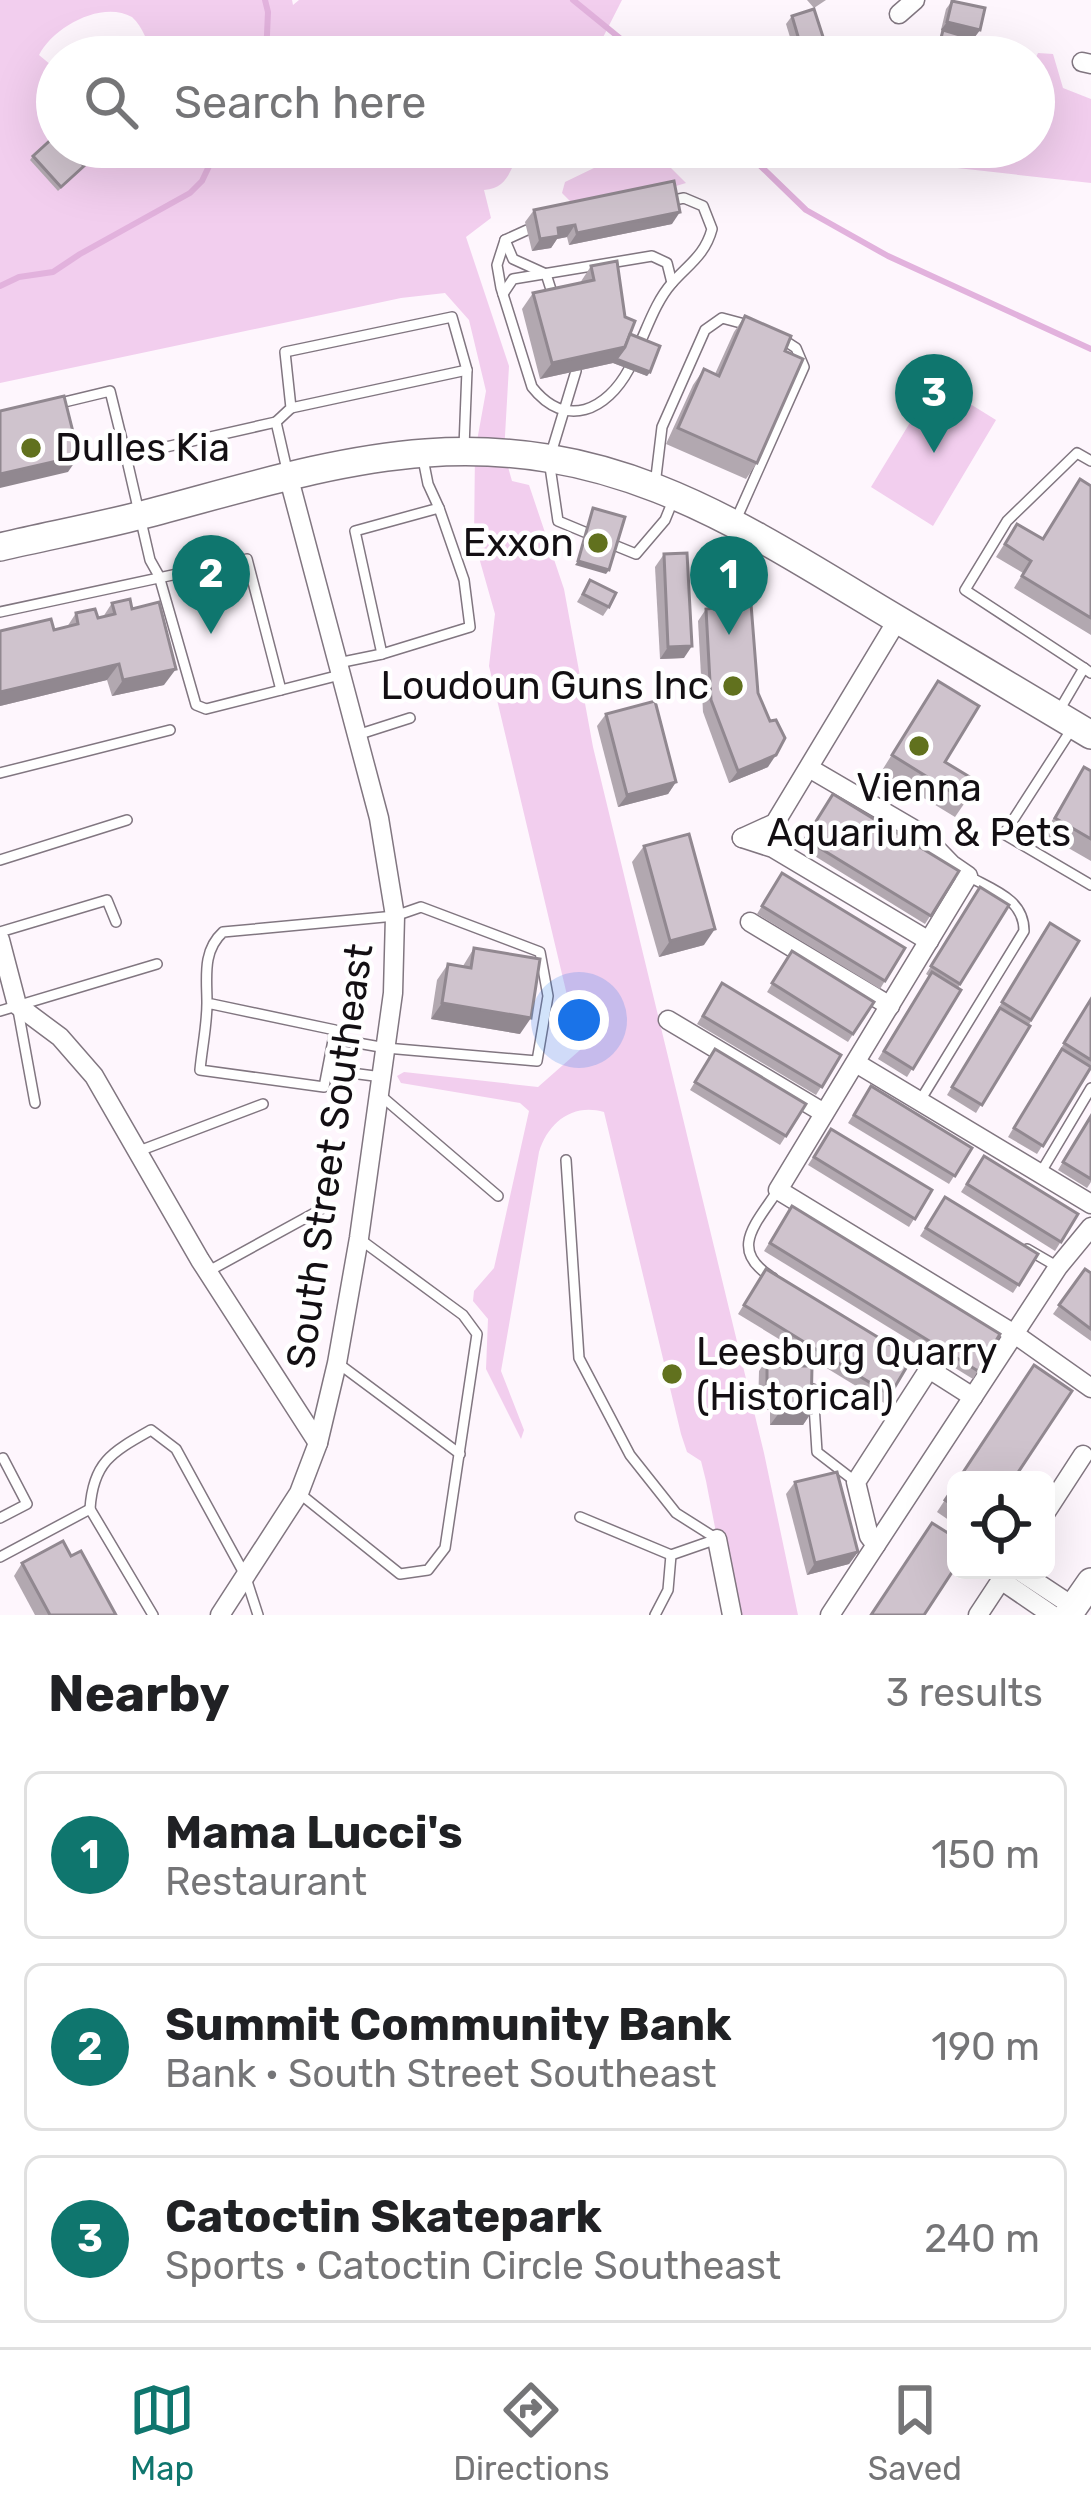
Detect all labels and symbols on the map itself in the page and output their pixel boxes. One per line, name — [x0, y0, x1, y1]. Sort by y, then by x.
pin: 3 — [895, 354, 973, 453]
place label: Dulles Kia — [55, 425, 230, 471]
marker: Dulles Kia — [18, 435, 44, 461]
place label: Exxon — [463, 520, 574, 566]
marker: Exxon — [585, 530, 611, 556]
pin: 2 — [172, 535, 250, 634]
pin: 1 — [690, 536, 768, 635]
place label: Loudoun Guns Inc — [380, 663, 709, 709]
marker: Loudoun Guns Inc — [720, 673, 746, 699]
marker: Vienna Aquarium & Pets — [906, 733, 932, 759]
place label: Vienna Aquarium & Pets — [767, 765, 1071, 856]
street label: South Street Southeast — [277, 941, 383, 1371]
your location — [549, 990, 609, 1050]
place label: Leesburg Quarry (Historical) — [696, 1329, 998, 1420]
marker: Leesburg Quarry (Historical) — [659, 1361, 685, 1387]

